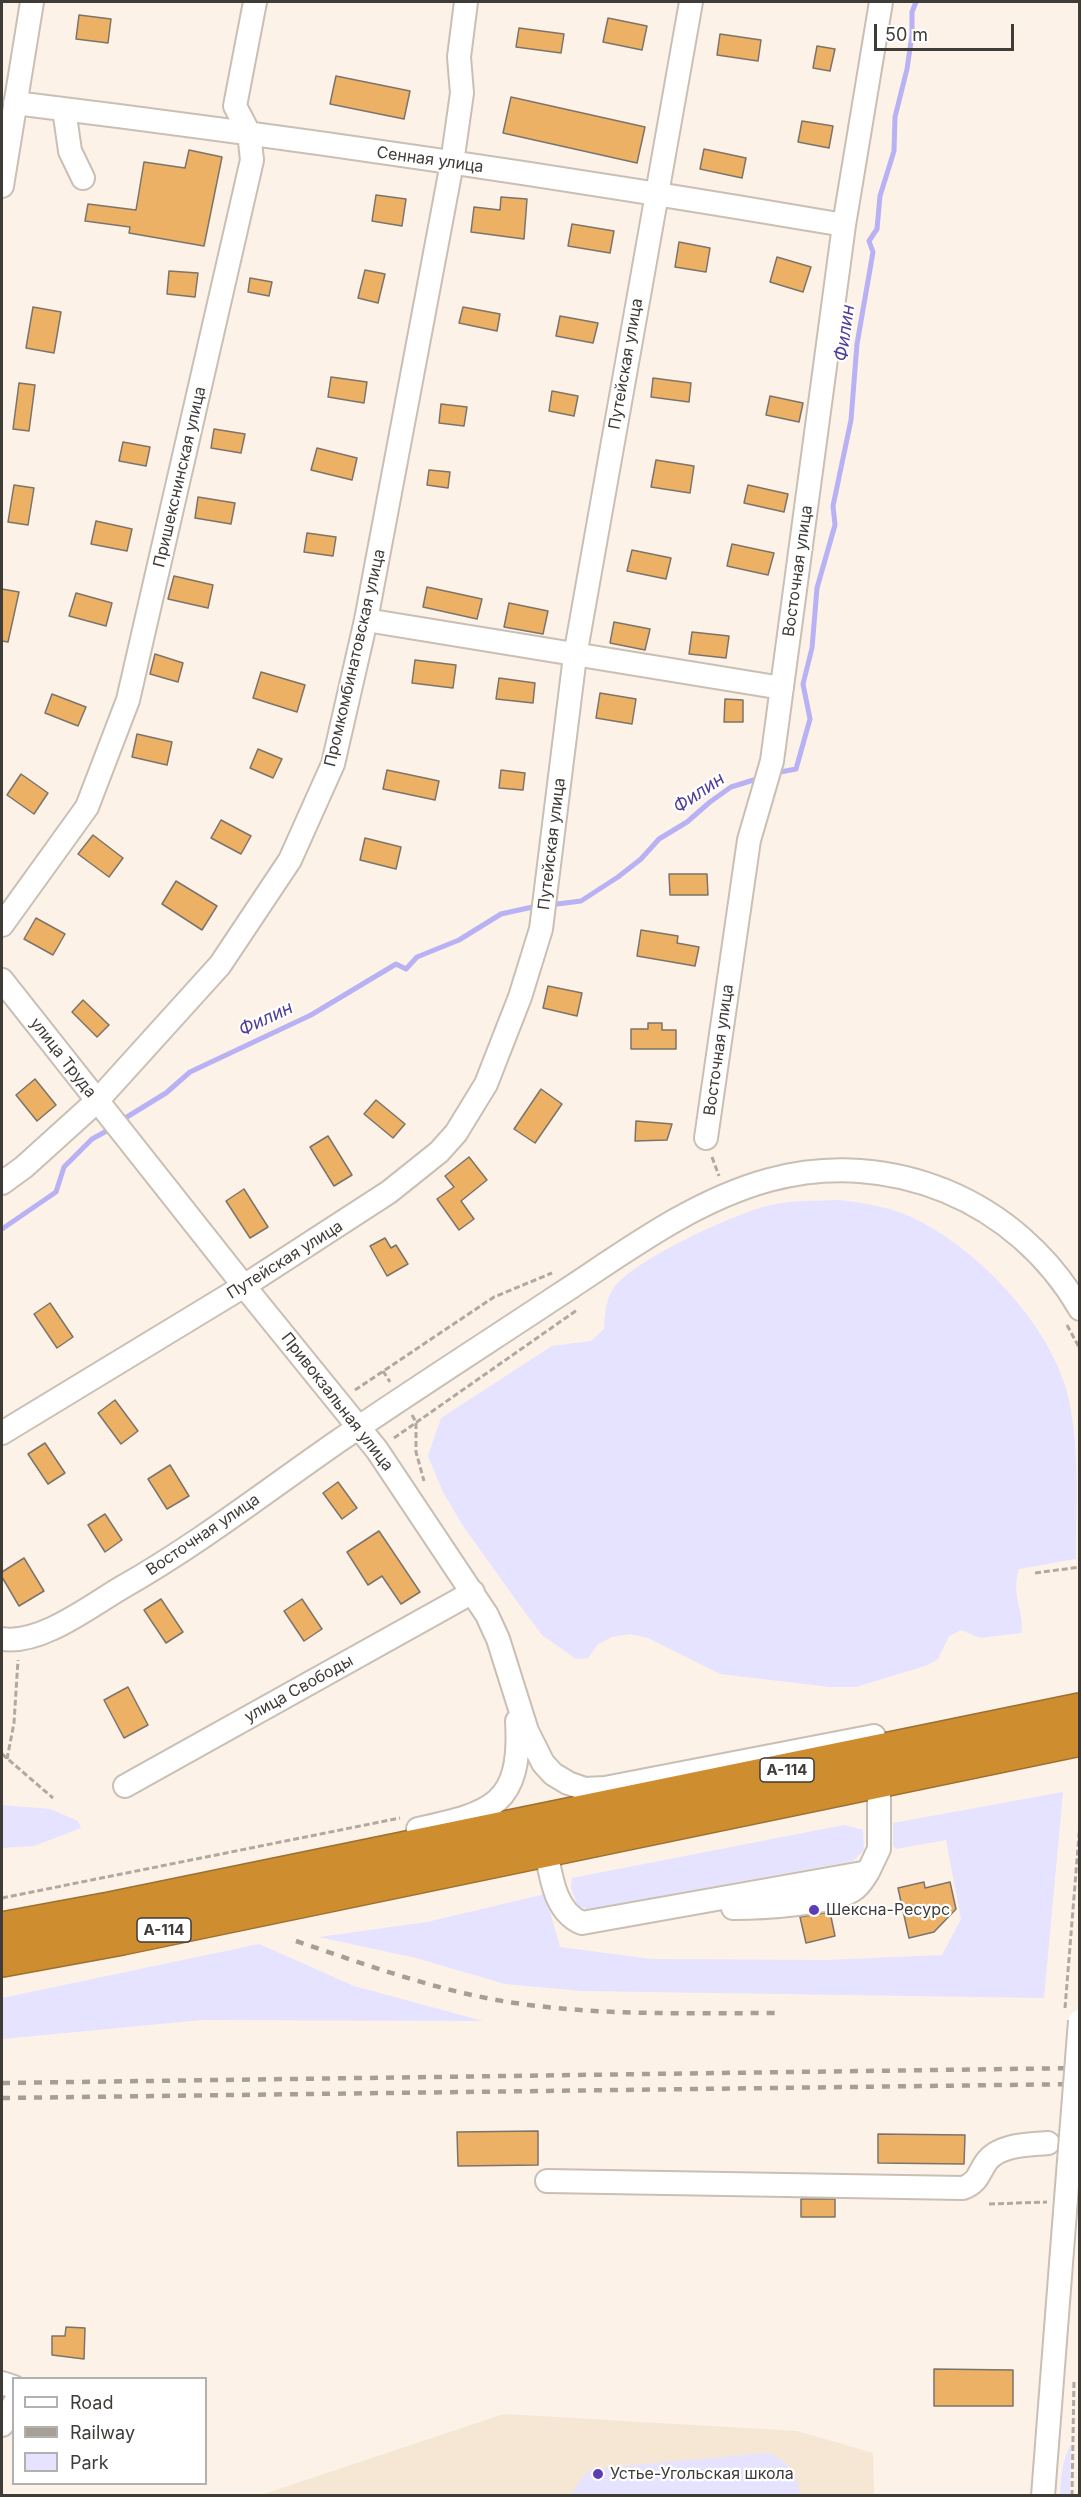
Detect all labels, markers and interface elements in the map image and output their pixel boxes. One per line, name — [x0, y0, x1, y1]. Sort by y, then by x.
scale bar — [877, 12, 1016, 50]
text: 50 m — [885, 24, 928, 45]
street label: Сенная улица — [375, 143, 485, 177]
street label: Путейская улица — [605, 297, 647, 431]
water label: Филин — [830, 303, 860, 363]
street label: Пришекснинская улица — [150, 385, 210, 569]
street label: Восточная улица — [779, 504, 817, 638]
street label: Промкомбинатовская улица — [321, 547, 389, 769]
water label: Филин — [669, 768, 729, 818]
street label: Путейская улица — [534, 777, 570, 911]
street label: Восточная улица — [700, 983, 738, 1117]
water label: Филин — [236, 997, 296, 1041]
street label: улица Труда — [26, 1014, 100, 1102]
street label: Путейская улица — [224, 1217, 346, 1303]
street label: Привокзальная улица — [277, 1329, 397, 1475]
street label: Восточная улица — [143, 1490, 263, 1580]
street label: улица Свободы — [241, 1651, 357, 1727]
road number: А-114 — [760, 1758, 814, 1782]
place label: Шексна-Ресурс — [826, 1900, 950, 1920]
marker: Шексна-Ресурс — [807, 1903, 821, 1917]
road number: А-114 — [137, 1918, 191, 1942]
legend — [12, 2377, 207, 2485]
text: Road — [70, 2392, 113, 2413]
text: Railway — [70, 2422, 135, 2443]
text: Park — [70, 2452, 109, 2473]
place label: Устье-Угольская школа — [610, 2464, 794, 2484]
marker: Устье-Угольская школа — [591, 2467, 605, 2481]

